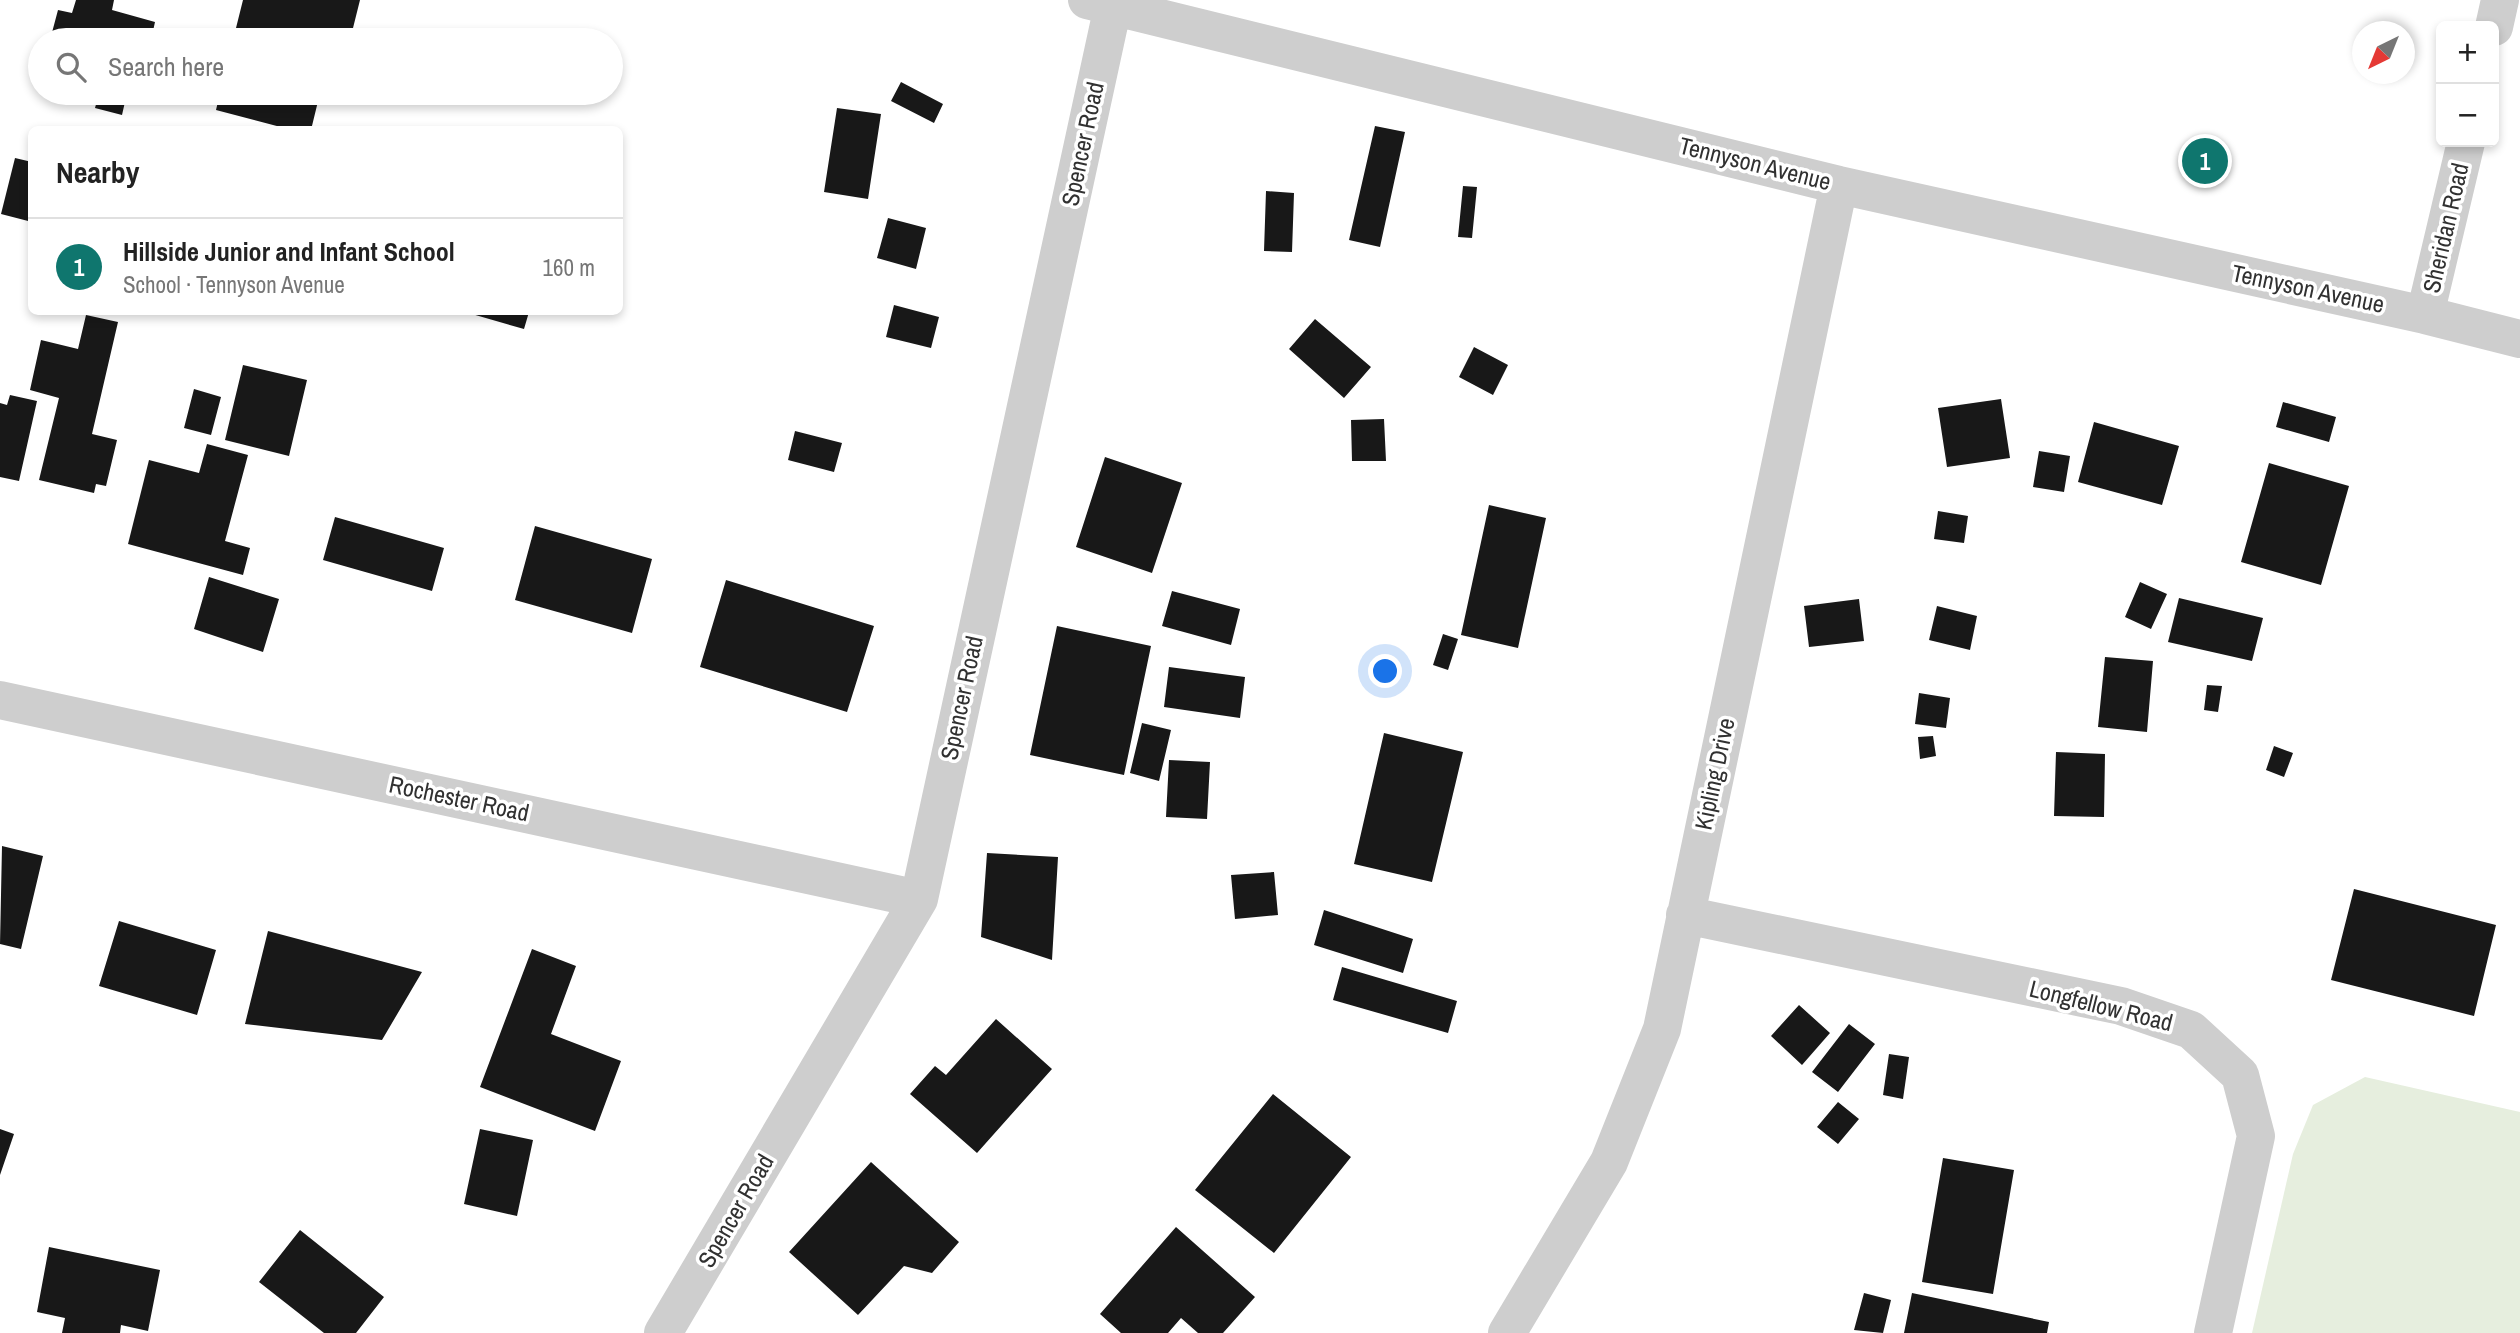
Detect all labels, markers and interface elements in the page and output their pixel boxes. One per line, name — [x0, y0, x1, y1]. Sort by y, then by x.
north arrow — [2352, 21, 2415, 84]
map controls — [2436, 21, 2499, 147]
button: + — [2436, 21, 2499, 84]
search box — [28, 28, 623, 105]
icon: search — [52, 48, 90, 86]
text: Search here — [108, 49, 224, 84]
street label: Spencer Road — [1053, 79, 1111, 209]
button: − — [2436, 84, 2499, 147]
street label: Tennyson Avenue — [1676, 129, 1834, 197]
pin: 1 — [2182, 135, 2228, 187]
text: Nearby — [56, 152, 139, 192]
street label: Sheridan Road — [2415, 160, 2476, 296]
text: Hillside Junior and Infant School — [123, 234, 455, 269]
text: 1 — [74, 252, 84, 283]
text: 160 m — [543, 252, 595, 283]
street label: Tennyson Avenue — [2229, 256, 2387, 320]
text: School · Tennyson Avenue — [123, 269, 345, 300]
street label: Spencer Road — [932, 633, 990, 763]
your location — [1368, 654, 1402, 688]
street label: Kipling Drive — [1687, 715, 1741, 833]
street label: Rochester Road — [386, 768, 532, 828]
street label: Longfellow Road — [2026, 972, 2176, 1038]
street label: Spencer Road — [690, 1148, 780, 1273]

